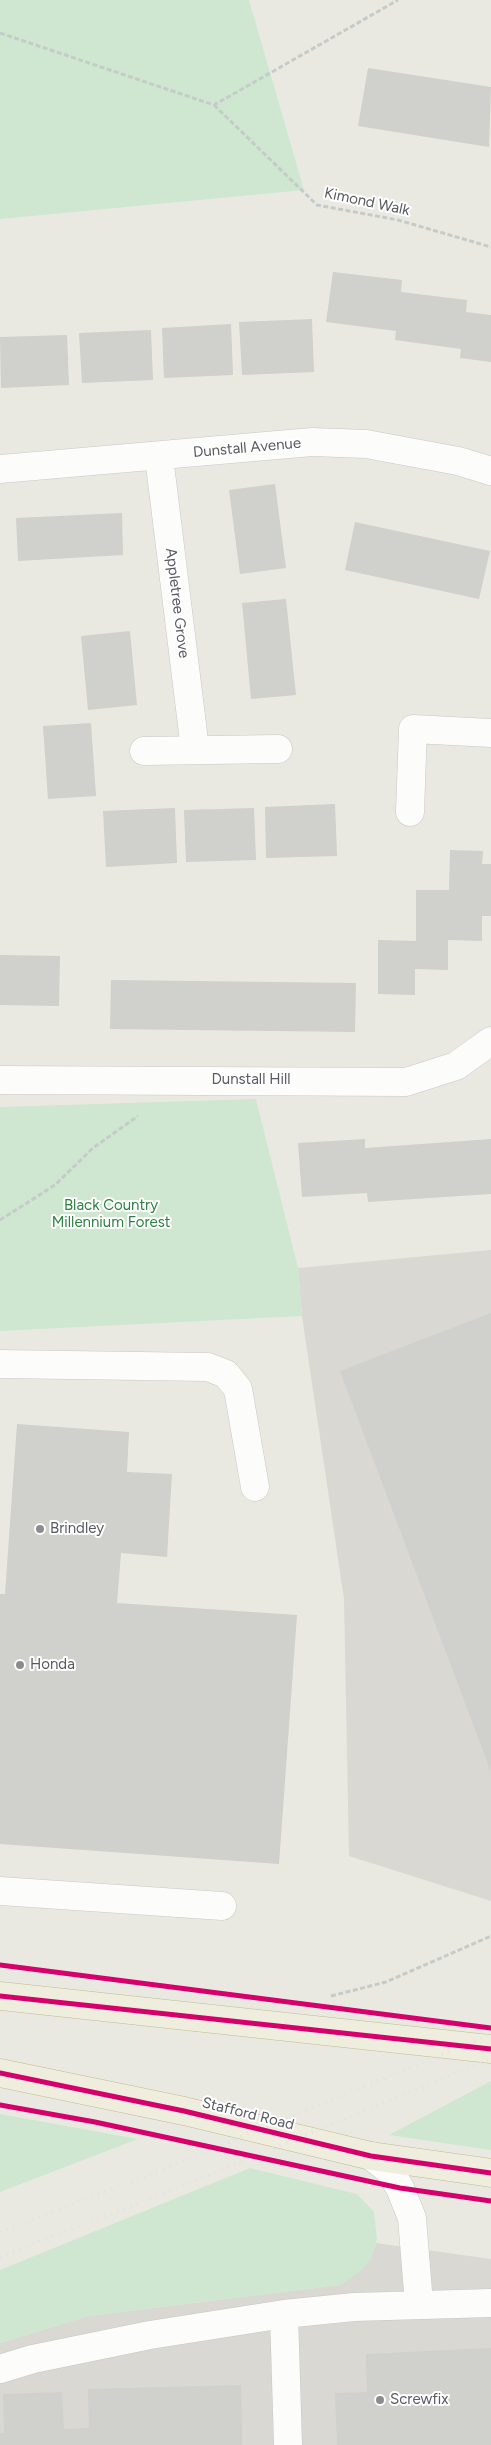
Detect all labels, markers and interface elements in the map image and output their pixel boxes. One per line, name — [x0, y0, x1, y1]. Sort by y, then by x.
street label: Kimond Walk — [323, 184, 411, 220]
street label: Dunstall Avenue — [192, 434, 302, 462]
street label: Appletree Grove — [161, 547, 193, 659]
street label: Dunstall Hill — [212, 1071, 290, 1089]
park label: Black Country Millennium Forest — [52, 1197, 170, 1232]
place label: Brindley — [50, 1520, 104, 1538]
marker: Brindley — [34, 1523, 46, 1535]
place label: Honda — [30, 1656, 75, 1674]
marker: Honda — [14, 1659, 26, 1671]
street label: Stafford Road — [200, 2094, 296, 2134]
place label: Screwfix — [390, 2391, 448, 2409]
marker: Screwfix — [374, 2394, 386, 2406]

